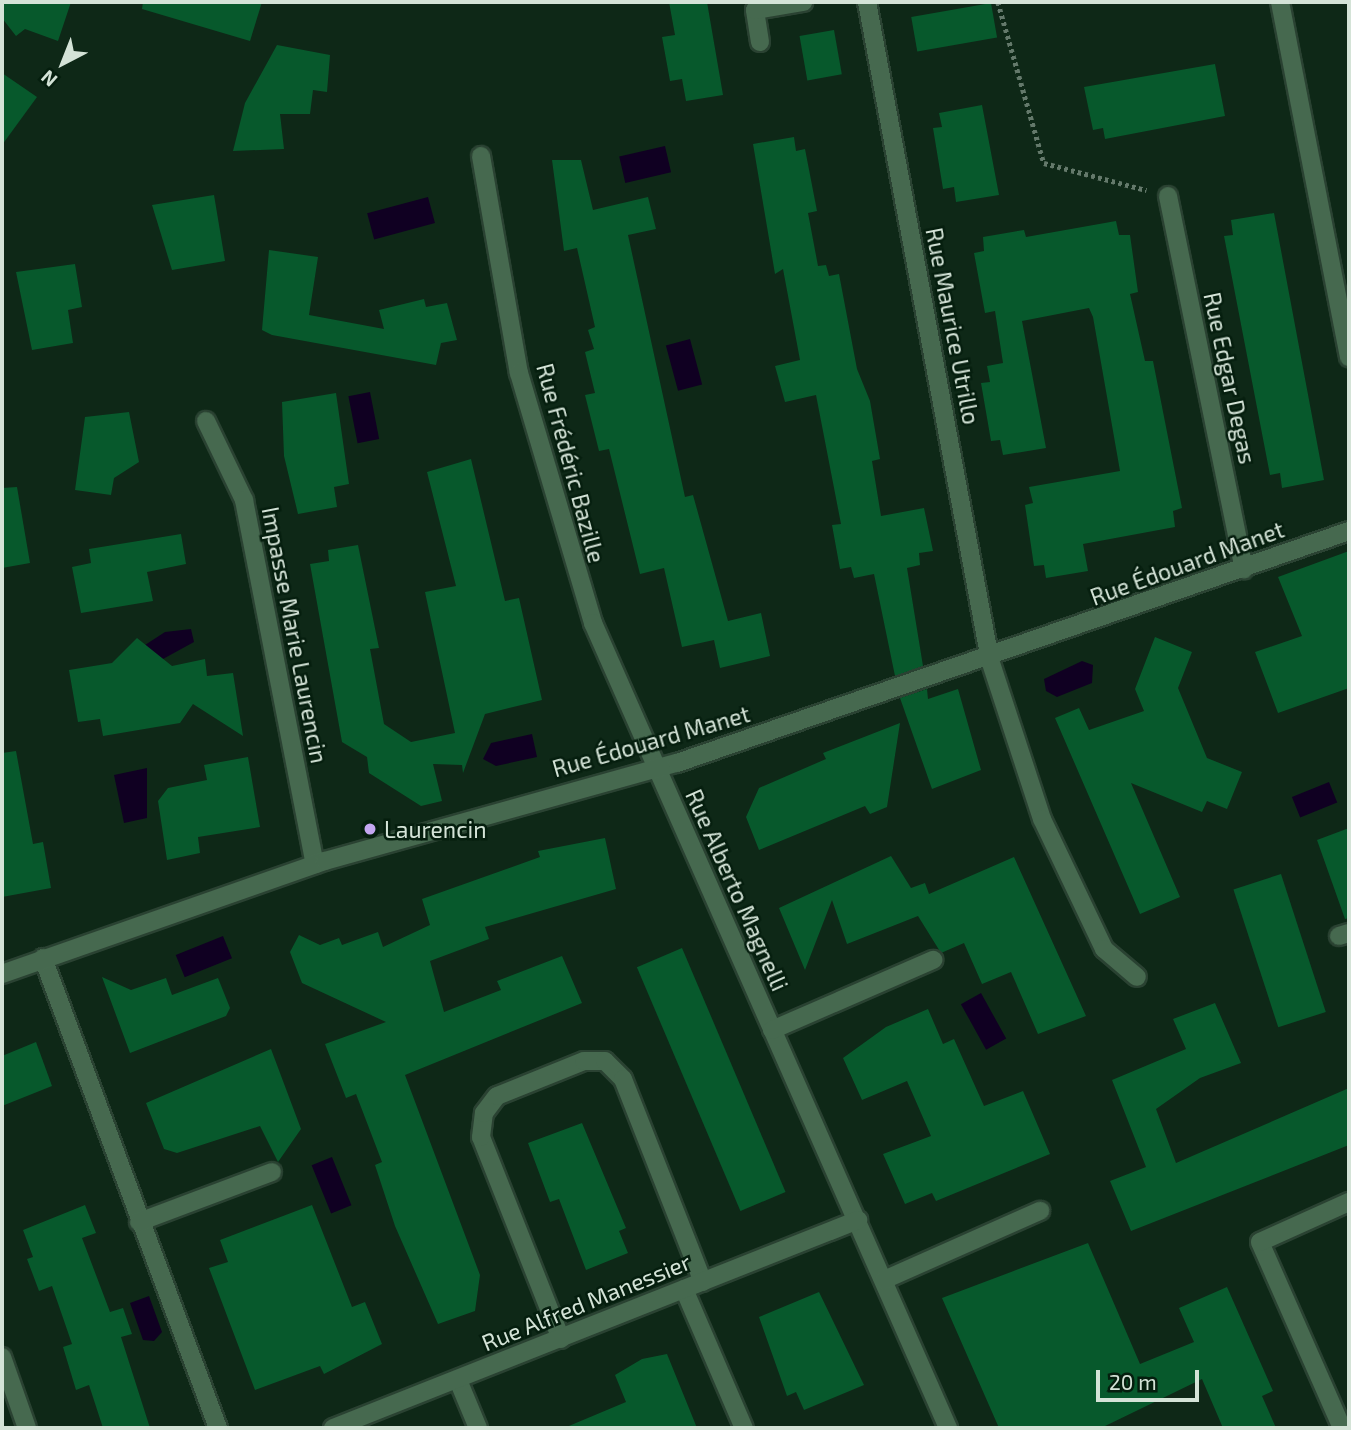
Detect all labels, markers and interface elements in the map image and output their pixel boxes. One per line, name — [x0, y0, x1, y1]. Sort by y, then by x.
north arrow — [28, 28, 98, 98]
text: N — [36, 66, 61, 92]
street label: Rue Maurice Utrillo — [920, 225, 986, 427]
street label: Rue Edgar Degas — [1198, 289, 1262, 467]
street label: Rue Frédéric Bazille — [531, 360, 611, 566]
street label: Impasse Marie Laurencin — [257, 504, 333, 766]
street label: Rue Édouard Manet — [1086, 515, 1288, 611]
street label: Rue Édouard Manet — [549, 700, 753, 782]
street label: Rue Alberto Magnelli — [680, 785, 794, 995]
place label: Laurencin — [384, 815, 487, 843]
marker: Laurencin — [362, 821, 378, 837]
street label: Rue Alfred Manessier — [477, 1247, 695, 1357]
scale bar — [1099, 1356, 1202, 1400]
text: 20 m — [1109, 1369, 1157, 1394]

